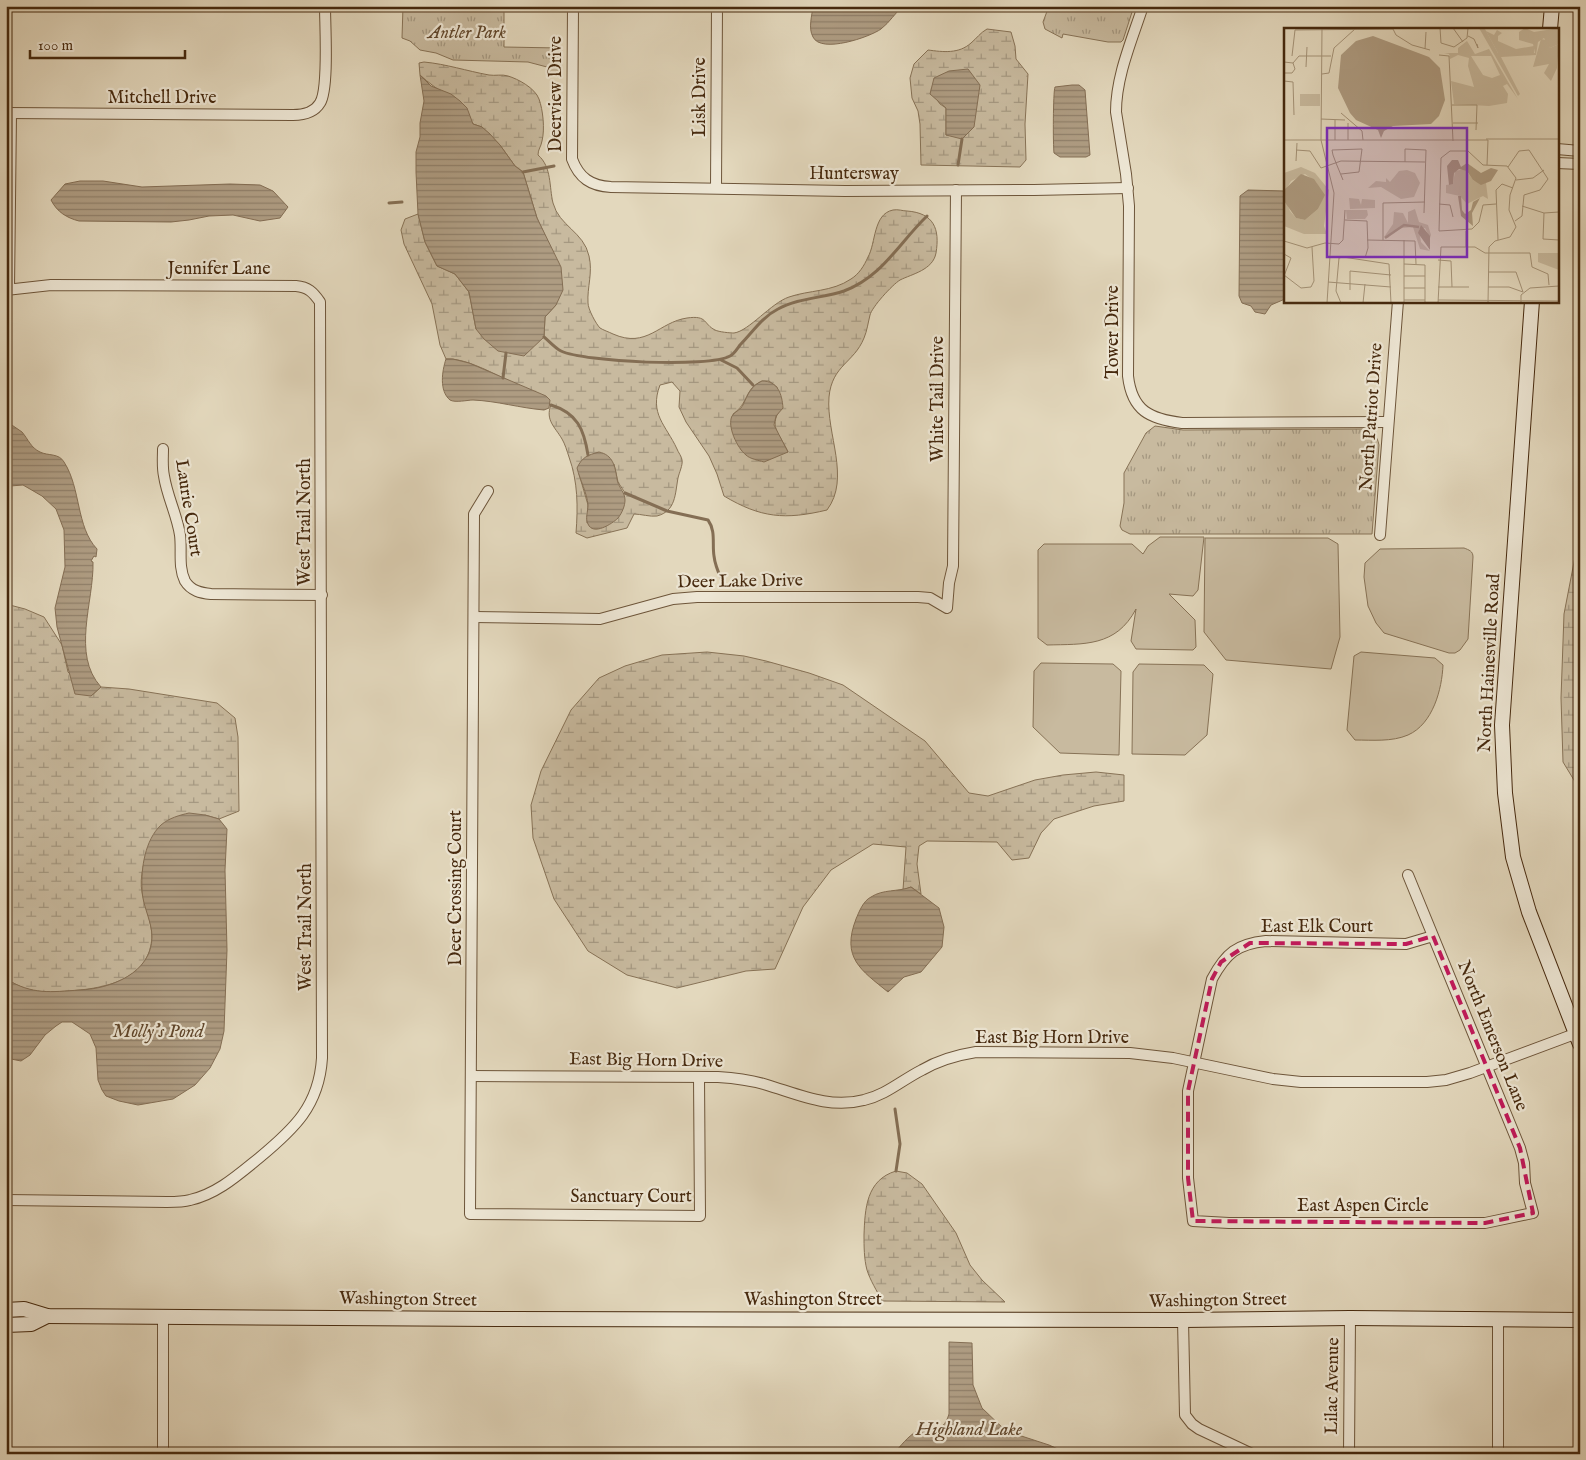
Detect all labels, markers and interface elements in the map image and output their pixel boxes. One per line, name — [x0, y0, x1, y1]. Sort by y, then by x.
park label: Antler Park — [426, 22, 506, 45]
scale bar — [30, 28, 185, 60]
inset map — [1284, 28, 1558, 302]
text: 100 m — [38, 36, 74, 55]
street label: Deerview Drive — [545, 36, 568, 152]
street label: Lisk Drive — [689, 57, 712, 137]
street label: Mitchell Drive — [107, 87, 217, 110]
street label: Huntersway — [809, 163, 899, 186]
street label: Jennifer Lane — [166, 258, 270, 281]
street label: Tower Drive — [1102, 285, 1125, 379]
street label: White Tail Drive — [927, 336, 950, 462]
street label: North Patriot Drive — [1355, 342, 1389, 492]
street label: Laurie Court — [169, 458, 207, 558]
street label: West Trail North — [294, 458, 317, 586]
street label: Deer Lake Drive — [677, 569, 803, 595]
street label: North Hainesville Road — [1474, 573, 1506, 753]
street label: Deer Crossing Court — [445, 810, 468, 966]
street label: West Trail North — [295, 863, 318, 991]
street label: East Elk Court — [1261, 916, 1373, 939]
street label: North Emerson Lane — [1451, 957, 1533, 1115]
water label: Molly's Pond — [112, 1020, 205, 1044]
street label: East Big Horn Drive — [975, 1027, 1129, 1050]
street label: East Big Horn Drive — [569, 1048, 723, 1074]
street label: Sanctuary Court — [570, 1186, 692, 1209]
street label: East Aspen Circle — [1297, 1195, 1429, 1218]
street label: Washington Street — [339, 1287, 477, 1313]
street label: Washington Street — [1149, 1288, 1287, 1314]
street label: Washington Street — [744, 1289, 882, 1312]
street label: Lilac Avenue — [1321, 1337, 1345, 1435]
water label: Highland Lake — [915, 1418, 1023, 1442]

